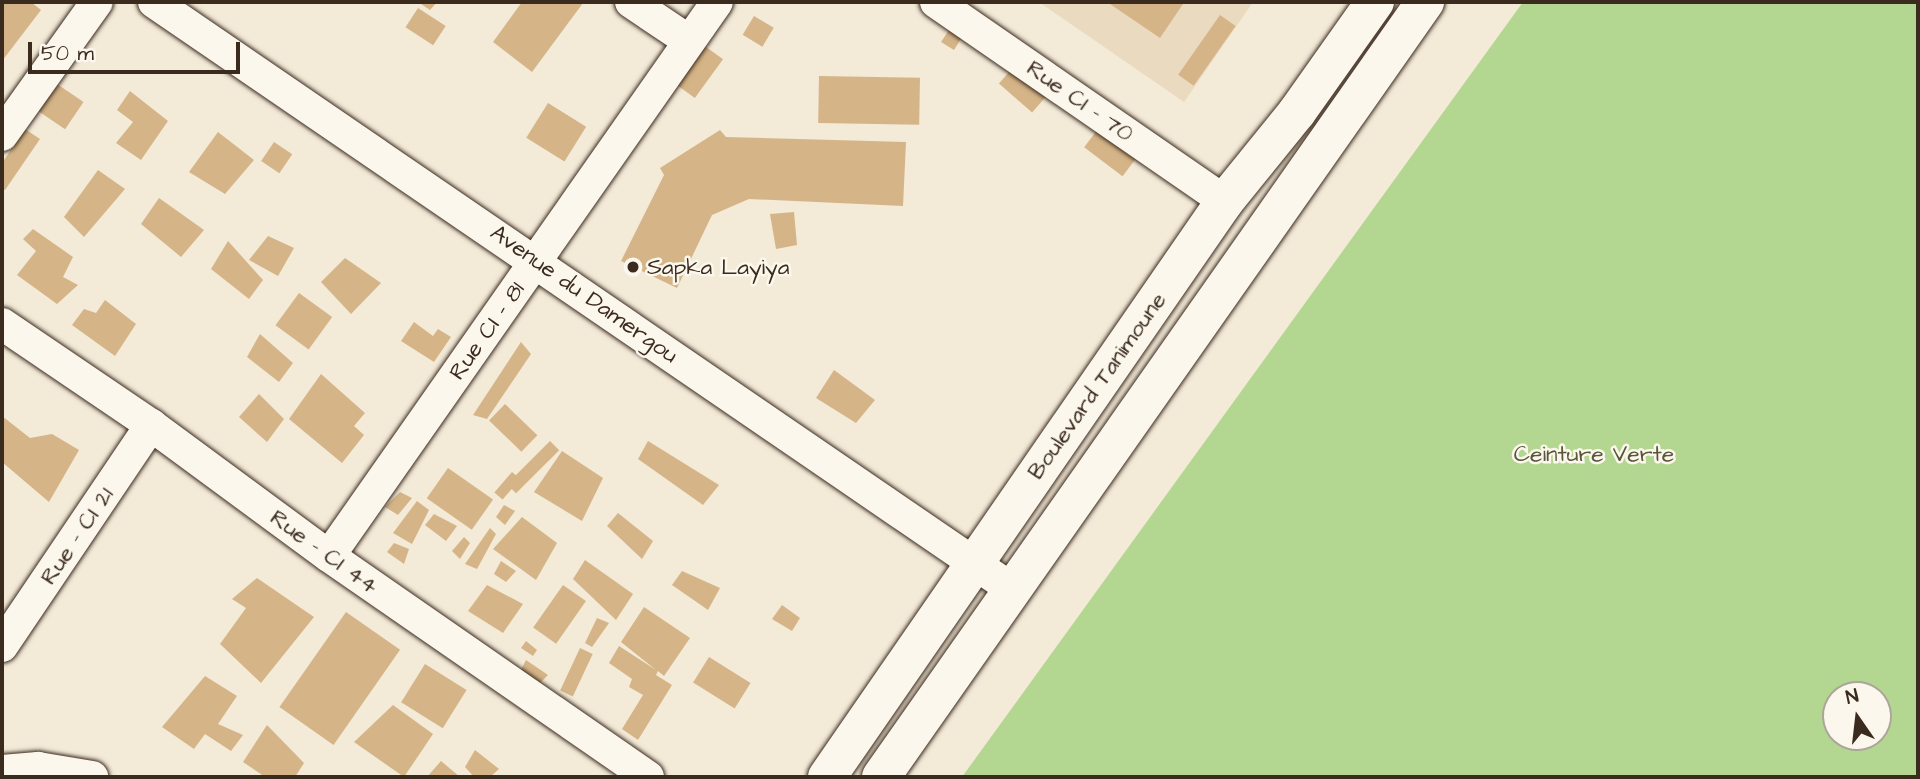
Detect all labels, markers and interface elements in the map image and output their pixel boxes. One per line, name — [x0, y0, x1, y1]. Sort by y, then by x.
scale bar — [32, 28, 243, 72]
text: 50 m — [41, 39, 94, 68]
street label: Rue CI - 70 — [1021, 54, 1139, 148]
street label: Avenue du Damergou — [485, 219, 683, 369]
place label: Sapka Layiya — [647, 253, 789, 281]
marker: Sapka Layiya — [625, 259, 641, 275]
street label: Rue CI - 81 — [443, 277, 531, 385]
street label: Boulevard Tanimoune — [1022, 287, 1172, 485]
park label: Ceinture Verte — [1514, 440, 1674, 468]
street label: Rue - CI 21 — [34, 482, 120, 590]
street label: Rue - CI 44 — [265, 504, 383, 600]
north arrow — [1822, 681, 1892, 751]
text: N — [1843, 683, 1861, 712]

